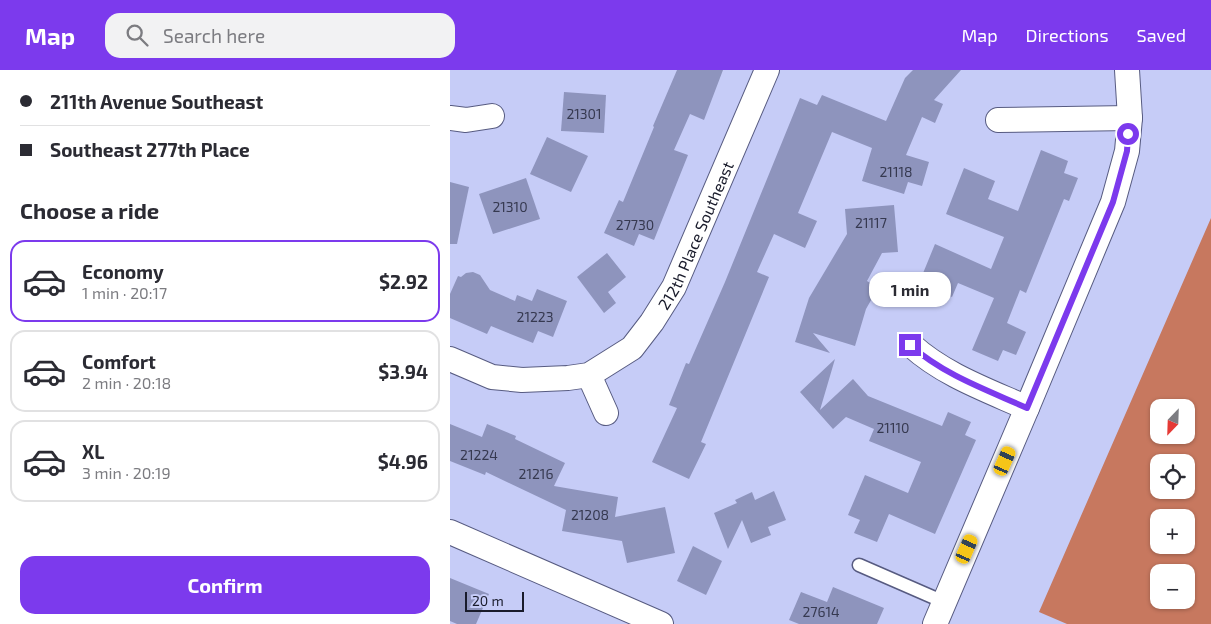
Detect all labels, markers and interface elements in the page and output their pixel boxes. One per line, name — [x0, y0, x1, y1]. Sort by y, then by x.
search box — [105, 13, 455, 58]
text: Map — [25, 21, 75, 50]
icon: search — [123, 21, 151, 49]
text: Search here — [163, 24, 265, 47]
text: Map — [961, 24, 998, 46]
text: Directions — [1026, 24, 1109, 46]
text: Saved — [1137, 24, 1186, 46]
text: 211th Avenue Southeast — [50, 90, 263, 113]
house number: 21301 — [566, 105, 602, 122]
route start — [1117, 123, 1139, 145]
text: Southeast 277th Place — [50, 138, 250, 161]
street label: 212th Place Southeast — [653, 158, 736, 313]
house number: 21118 — [879, 163, 913, 180]
text: Choose a ride — [20, 197, 159, 223]
house number: 21310 — [492, 198, 528, 215]
house number: 21117 — [855, 214, 887, 231]
house number: 27730 — [616, 216, 654, 233]
icon: car — [22, 259, 67, 304]
text: Economy — [82, 260, 164, 283]
text: $2.92 — [379, 270, 428, 293]
callout: 1 min — [869, 272, 951, 308]
text: 1 min — [891, 280, 929, 299]
text: 1 min · 20:17 — [82, 283, 167, 302]
house number: 21223 — [517, 308, 553, 325]
route end — [899, 334, 921, 356]
icon: car — [22, 349, 67, 394]
text: Comfort — [82, 350, 156, 373]
text: $3.94 — [378, 360, 428, 383]
text: 2 min · 20:18 — [82, 373, 171, 392]
north arrow — [1150, 399, 1195, 444]
map controls — [1150, 399, 1195, 609]
house number: 21110 — [876, 419, 910, 436]
icon: car — [22, 439, 67, 484]
text: XL — [82, 440, 104, 463]
car — [992, 444, 1017, 478]
house number: 21224 — [460, 446, 498, 463]
text: $4.96 — [378, 450, 428, 473]
button: locate — [1150, 454, 1195, 499]
text: 3 min · 20:19 — [82, 463, 171, 482]
house number: 21216 — [519, 465, 553, 482]
house number: 21208 — [571, 506, 609, 523]
button: + — [1150, 509, 1195, 554]
car — [954, 532, 979, 566]
button: Confirm — [20, 556, 430, 614]
button: − — [1150, 564, 1195, 609]
scale bar — [465, 589, 524, 612]
text: 20 m — [472, 592, 504, 609]
house number: 27614 — [802, 603, 840, 620]

